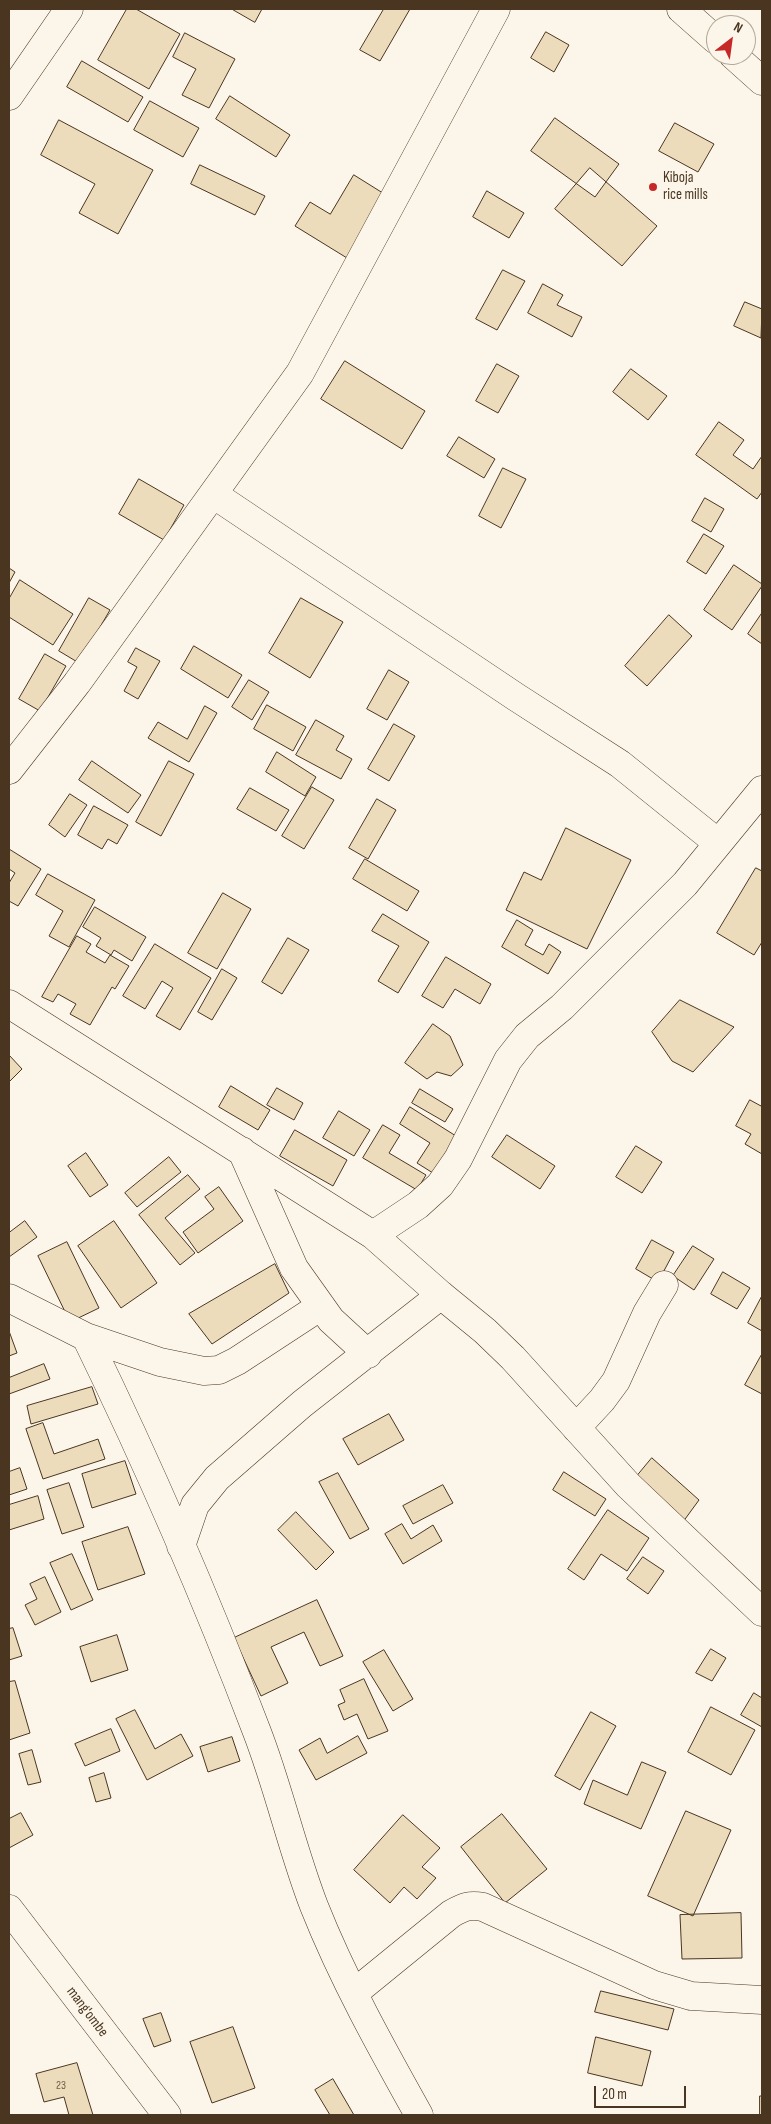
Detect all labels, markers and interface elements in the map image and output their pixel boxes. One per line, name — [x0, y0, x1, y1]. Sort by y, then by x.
north arrow — [706, 15, 756, 65]
text: N — [731, 18, 746, 37]
place label: Kiboja rice mills — [663, 169, 708, 204]
marker: Kiboja rice mills — [647, 181, 659, 193]
street label: mang'ombe — [62, 1983, 112, 2041]
scale bar — [596, 2076, 688, 2108]
house number: 23 — [56, 2079, 66, 2093]
text: 20 m — [602, 2085, 627, 2104]

